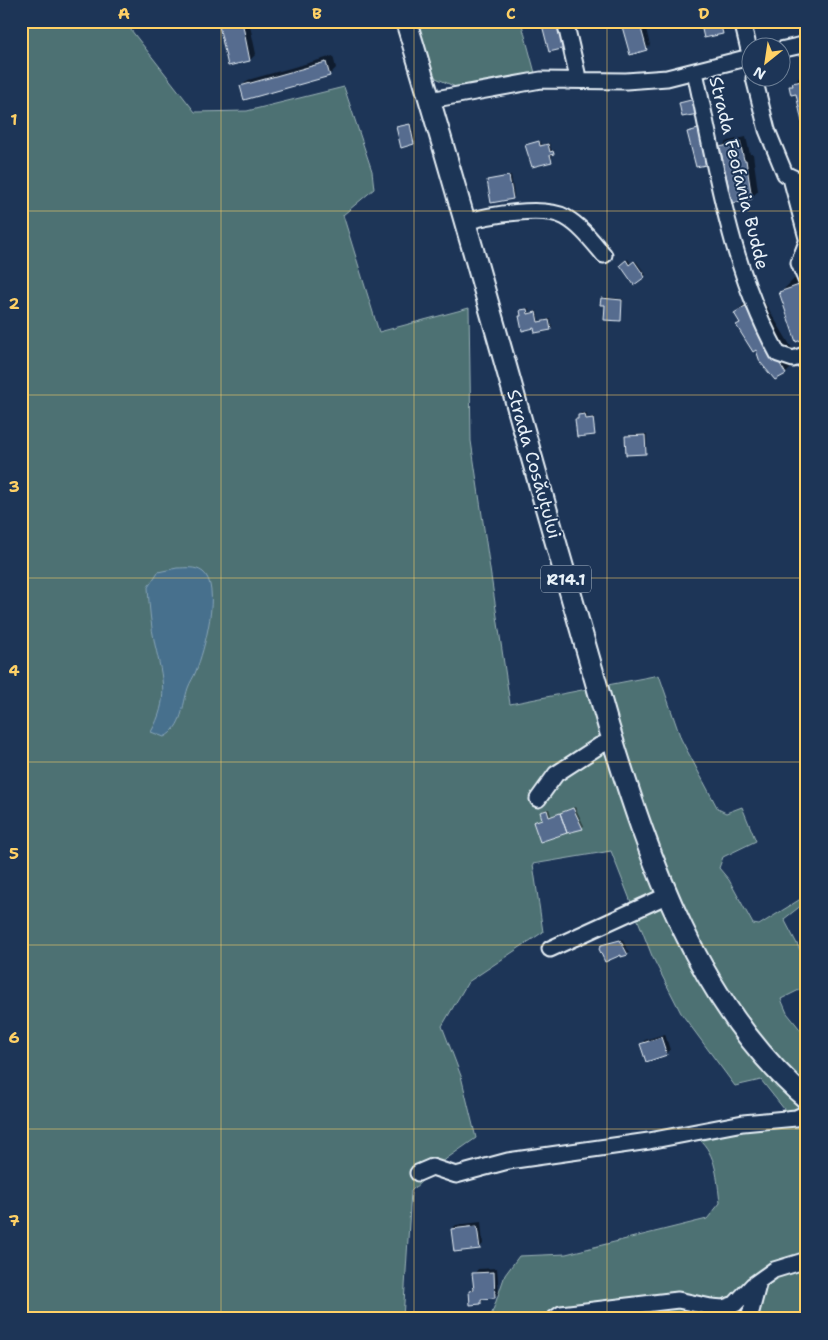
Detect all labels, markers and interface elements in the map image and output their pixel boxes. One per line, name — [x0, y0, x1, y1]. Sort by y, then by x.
text: A — [118, 3, 130, 24]
text: B — [312, 3, 322, 24]
text: C — [506, 3, 516, 24]
text: D — [698, 3, 710, 24]
north arrow — [740, 38, 790, 88]
text: N — [750, 63, 769, 84]
street label: Strada Feofania Budde — [703, 74, 775, 272]
text: 1 — [10, 109, 18, 130]
text: 2 — [8, 293, 20, 314]
street label: Strada Cosăuțului — [501, 387, 567, 541]
text: 3 — [8, 476, 20, 497]
road number: R14.1 — [541, 566, 591, 592]
text: 4 — [8, 660, 20, 681]
text: 5 — [9, 843, 19, 864]
text: 6 — [8, 1027, 20, 1048]
text: 7 — [8, 1210, 20, 1231]

